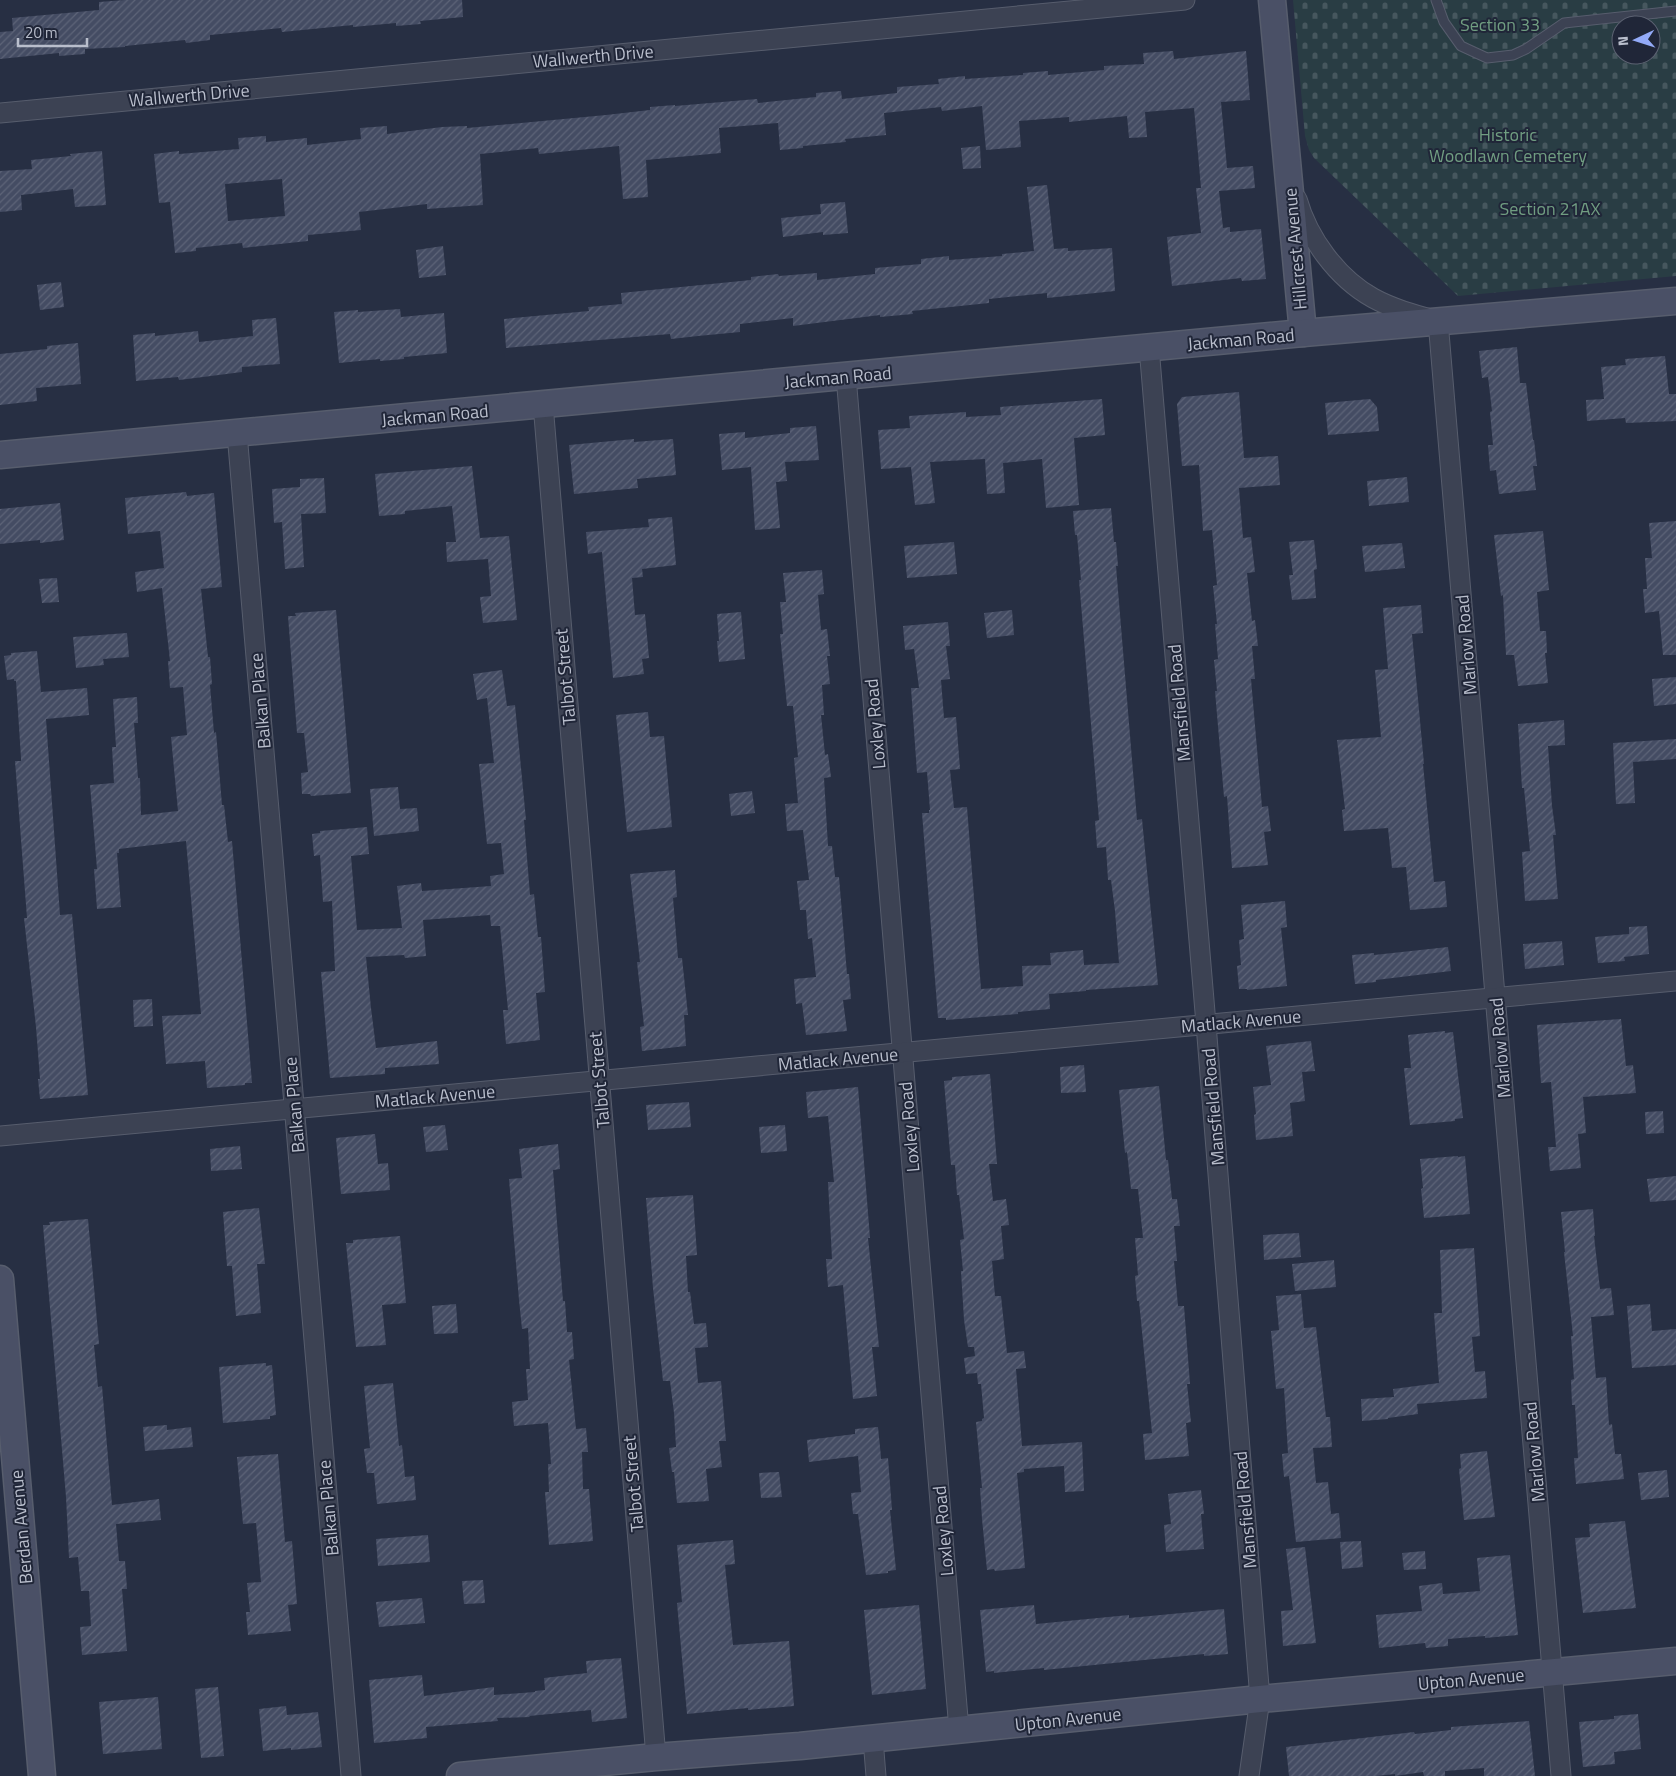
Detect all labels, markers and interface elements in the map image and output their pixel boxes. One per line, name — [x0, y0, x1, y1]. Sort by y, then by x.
park label: Section 33 — [1460, 11, 1540, 38]
scale bar — [18, 15, 86, 47]
north arrow — [1611, 15, 1661, 65]
text: 20 m — [25, 21, 58, 44]
text: N — [1612, 35, 1633, 47]
street label: Wallwerth Drive — [531, 37, 655, 75]
street label: Wallwerth Drive — [127, 76, 251, 114]
park label: Historic Woodlawn Cemetery — [1429, 121, 1587, 169]
street label: Hillcrest Avenue — [1276, 187, 1314, 311]
park label: Section 21AX — [1499, 195, 1601, 222]
street label: Jackman Road — [1186, 321, 1296, 357]
street label: Jackman Road — [783, 359, 893, 395]
street label: Jackman Road — [380, 397, 490, 433]
street label: Marlow Road — [1448, 594, 1484, 696]
street label: Talbot Street — [547, 627, 583, 726]
street label: Mansfield Road — [1160, 643, 1198, 763]
street label: Balkan Place — [242, 652, 278, 750]
street label: Loxley Road — [858, 678, 892, 770]
street label: Marlow Road — [1482, 997, 1518, 1099]
street label: Matlack Avenue — [1180, 1002, 1302, 1040]
street label: Talbot Street — [581, 1030, 617, 1129]
street label: Matlack Avenue — [777, 1040, 899, 1078]
street label: Mansfield Road — [1194, 1047, 1232, 1167]
street label: Balkan Place — [276, 1056, 312, 1154]
street label: Matlack Avenue — [374, 1077, 496, 1115]
street label: Loxley Road — [892, 1081, 926, 1173]
street label: Marlow Road — [1516, 1401, 1552, 1503]
street label: Talbot Street — [615, 1434, 651, 1533]
street label: Mansfield Road — [1226, 1450, 1264, 1570]
street label: Balkan Place — [310, 1459, 346, 1557]
street label: Berdan Avenue — [3, 1469, 39, 1585]
street label: Loxley Road — [926, 1485, 960, 1577]
street label: Upton Avenue — [1417, 1661, 1525, 1697]
street label: Upton Avenue — [1013, 1700, 1123, 1738]

